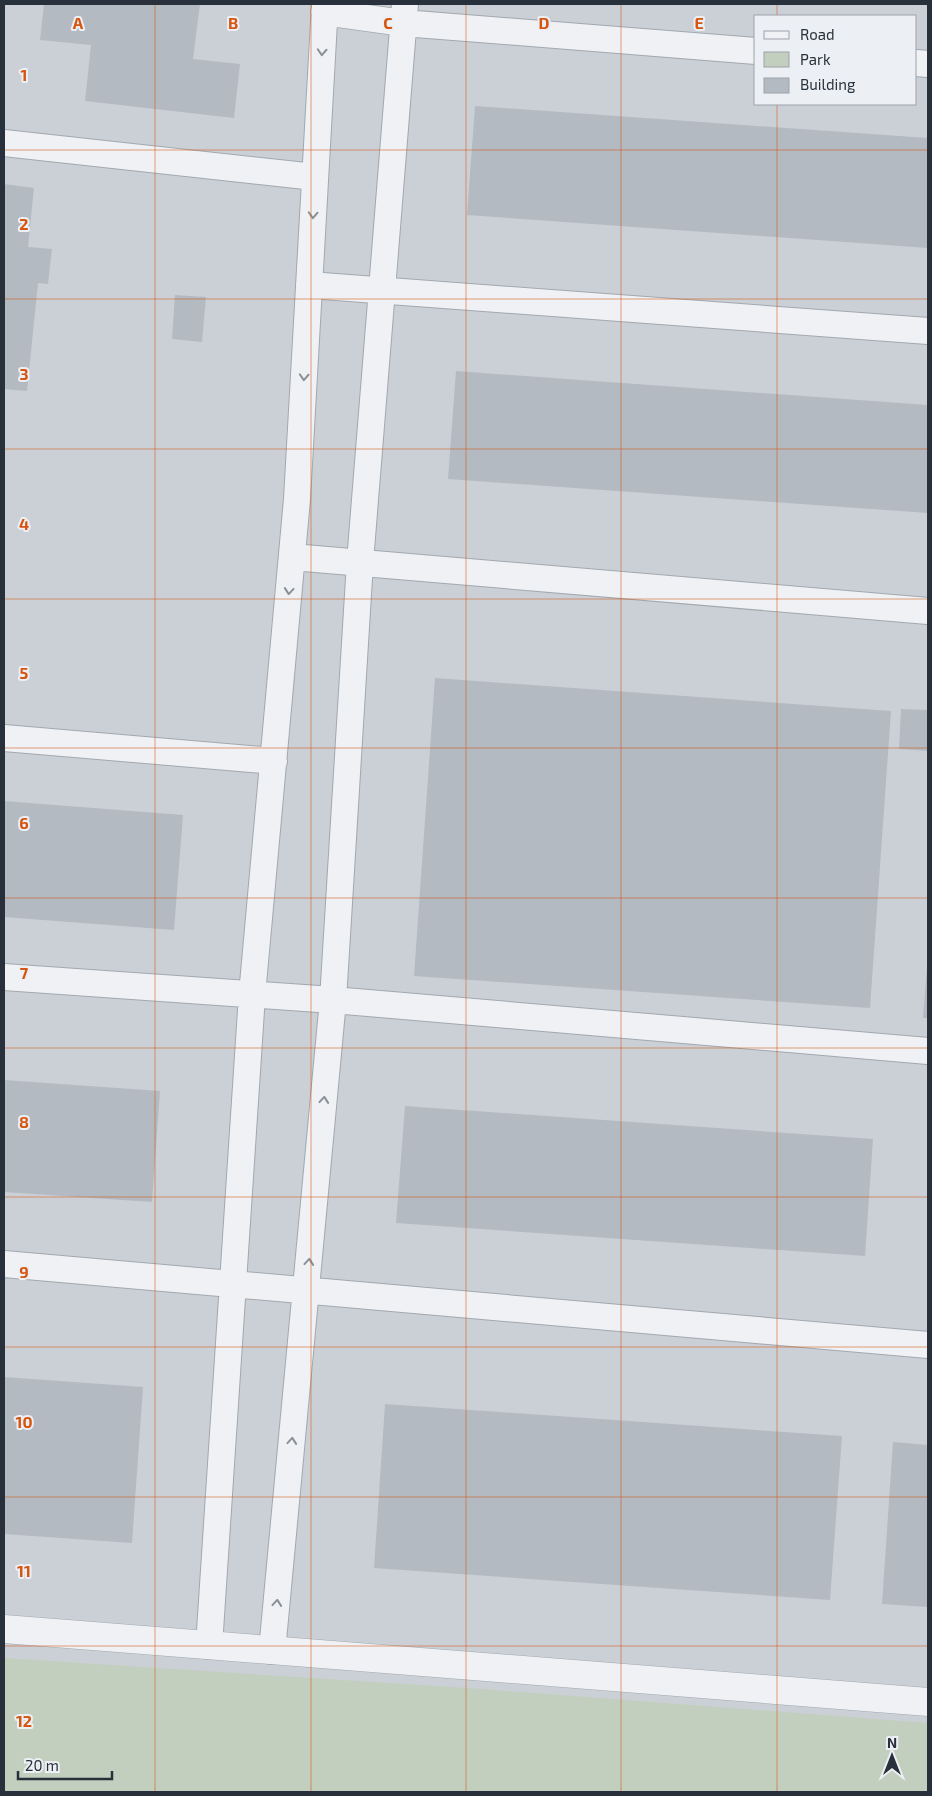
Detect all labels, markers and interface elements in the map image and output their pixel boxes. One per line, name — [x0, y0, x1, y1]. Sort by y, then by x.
text: A — [73, 13, 84, 32]
text: B — [228, 13, 238, 32]
text: C — [383, 13, 393, 32]
text: D — [539, 13, 550, 32]
text: E — [694, 13, 704, 32]
legend — [754, 15, 917, 105]
text: Road — [800, 25, 835, 43]
one-way arrow — [317, 49, 328, 57]
text: Park — [800, 50, 831, 68]
text: 1 — [21, 65, 27, 84]
text: Building — [800, 75, 856, 93]
one-way arrow — [307, 211, 318, 219]
text: 2 — [19, 214, 29, 233]
text: 3 — [19, 364, 29, 383]
one-way arrow — [298, 373, 309, 381]
text: 4 — [19, 514, 29, 533]
one-way arrow — [283, 588, 294, 596]
text: 5 — [20, 663, 29, 682]
text: 6 — [19, 813, 29, 832]
text: 7 — [20, 963, 29, 982]
one-way arrow — [318, 1095, 329, 1103]
text: 8 — [19, 1112, 29, 1131]
one-way arrow — [303, 1257, 314, 1265]
text: 9 — [19, 1262, 29, 1281]
text: 10 — [15, 1412, 33, 1431]
one-way arrow — [286, 1436, 297, 1444]
text: 11 — [17, 1561, 31, 1580]
one-way arrow — [271, 1598, 282, 1606]
text: 12 — [16, 1711, 32, 1730]
north arrow — [867, 1731, 917, 1781]
text: N — [887, 1734, 897, 1751]
scale bar — [18, 1748, 111, 1780]
text: 20 m — [25, 1756, 59, 1774]

